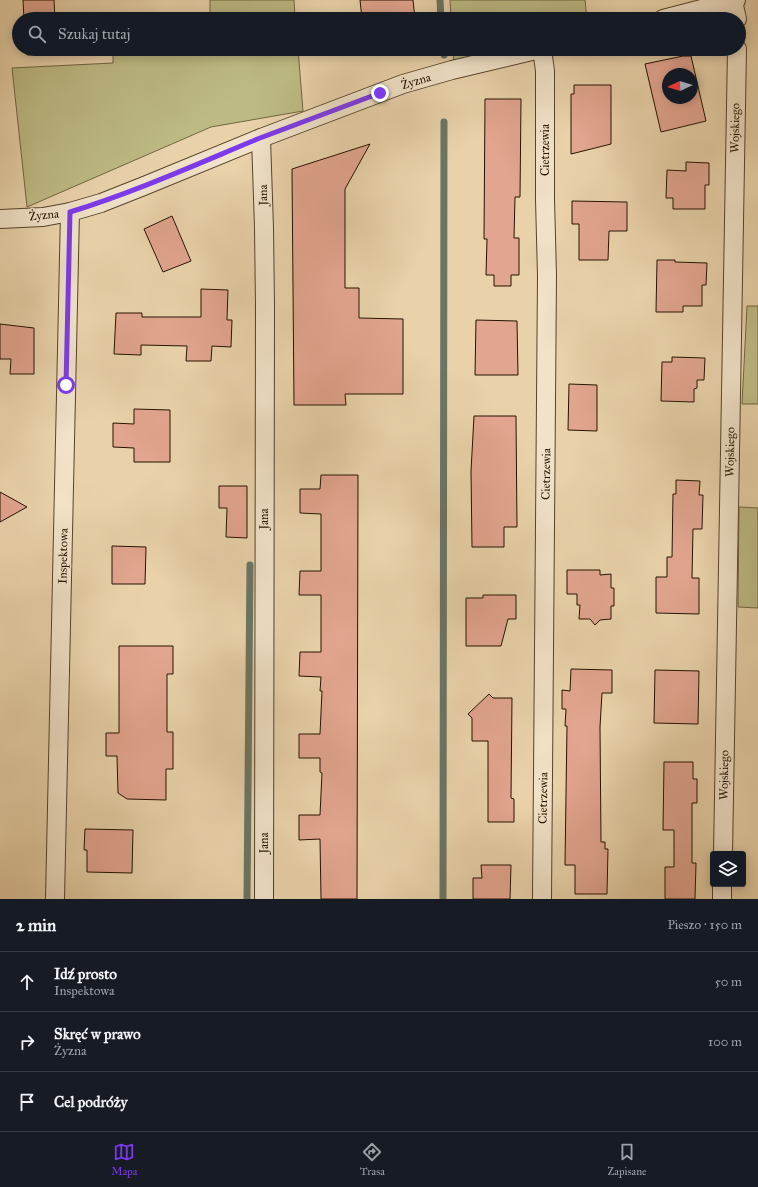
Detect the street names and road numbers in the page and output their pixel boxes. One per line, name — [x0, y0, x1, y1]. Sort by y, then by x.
street label: Żyzna — [399, 69, 433, 92]
street label: Wojskiego — [728, 103, 743, 153]
street label: Cietrzewia — [538, 123, 552, 176]
street label: Jana — [256, 183, 271, 208]
street label: Żyzna — [28, 205, 61, 224]
street label: Wojskiego — [723, 427, 738, 477]
street label: Cietrzewia — [539, 447, 553, 500]
street label: Jana — [257, 507, 272, 532]
street label: Inspektowa — [56, 527, 71, 584]
street label: Wojskiego — [717, 750, 732, 800]
street label: Cietrzewia — [536, 771, 550, 824]
street label: Jana — [257, 831, 272, 856]

